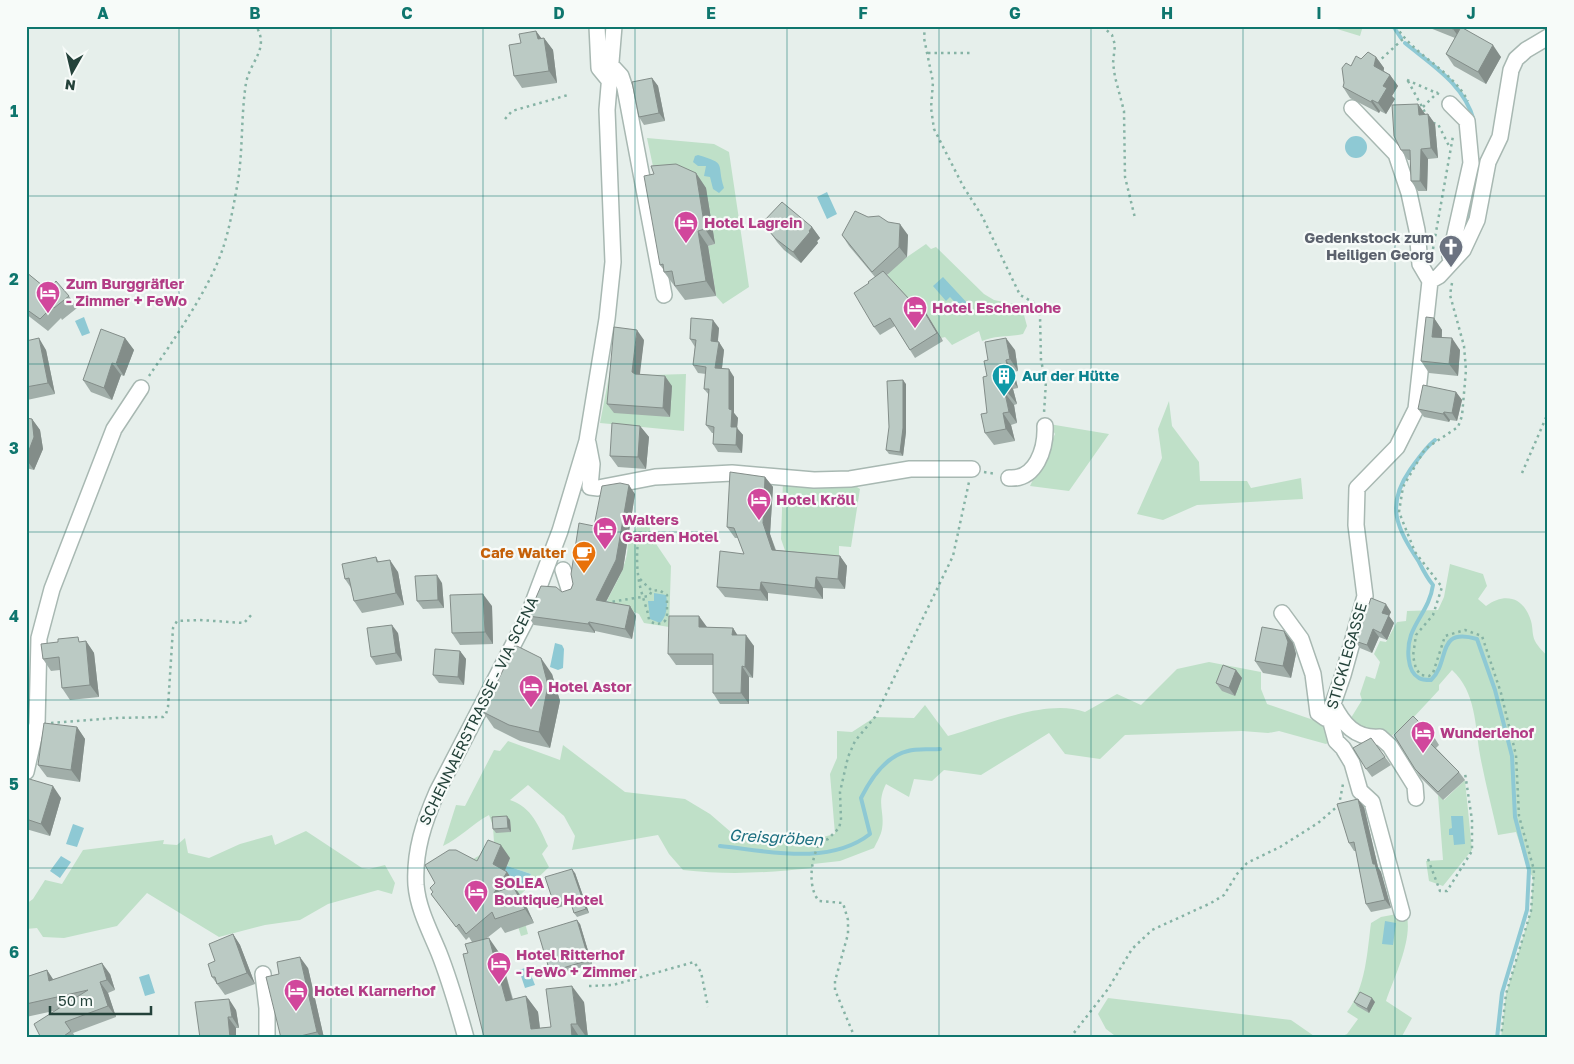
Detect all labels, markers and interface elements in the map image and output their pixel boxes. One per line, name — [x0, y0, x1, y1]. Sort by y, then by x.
text: A — [97, 3, 109, 23]
text: B — [249, 3, 261, 23]
text: C — [401, 3, 413, 23]
text: D — [553, 3, 565, 23]
text: E — [706, 3, 716, 23]
text: F — [858, 3, 868, 23]
text: G — [1009, 3, 1021, 23]
text: H — [1161, 3, 1173, 23]
text: I — [1316, 3, 1322, 23]
text: J — [1466, 3, 1476, 23]
north arrow — [48, 48, 98, 98]
text: N — [64, 76, 77, 95]
text: 1 — [10, 101, 18, 121]
hotel icon: Hotel Lagrein — [673, 210, 699, 244]
place label: Hotel Lagrein — [704, 213, 802, 231]
place label: Gedenkstock zum Heiligen Georg — [1304, 228, 1434, 263]
church icon: Gedenkstock zum Heiligen Georg — [1438, 234, 1464, 268]
text: 2 — [9, 269, 19, 289]
place label: Zum Burggräfler - Zimmer + FeWo — [66, 274, 187, 309]
hotel icon: Zum Burggräfler - Zimmer + FeWo — [35, 280, 61, 314]
hotel icon: Hotel Eschenlohe — [902, 295, 928, 329]
place label: Hotel Eschenlohe — [932, 298, 1061, 316]
building icon: Auf der Hütte — [991, 363, 1017, 397]
place label: Auf der Hütte — [1022, 366, 1119, 384]
text: 3 — [9, 438, 19, 458]
hotel icon: Hotel Kröll — [746, 487, 772, 521]
place label: Hotel Kröll — [776, 490, 856, 508]
place label: Walters Garden Hotel — [622, 510, 718, 545]
hotel icon: Walters Garden Hotel — [592, 516, 618, 550]
cafe icon: Cafe Walter — [571, 540, 597, 574]
place label: Cafe Walter — [480, 543, 566, 561]
street label: SCHENNAERSTRASSE - VIA SCENA — [415, 593, 541, 828]
street label: STICKLEGASSE — [1322, 600, 1370, 711]
text: 4 — [9, 606, 19, 626]
hotel icon: Hotel Astor — [518, 674, 544, 708]
place label: Hotel Astor — [548, 677, 632, 695]
hotel icon: Wunderlehof — [1410, 720, 1436, 754]
place label: Wunderlehof — [1440, 723, 1534, 741]
text: 5 — [9, 774, 19, 794]
water label: Greisgröben — [729, 825, 825, 850]
place label: SOLEA Boutique Hotel — [494, 873, 604, 908]
hotel icon: SOLEA Boutique Hotel — [463, 879, 489, 913]
text: 6 — [9, 942, 19, 962]
place label: Hotel Ritterhof - FeWo + Zimmer — [516, 945, 637, 980]
hotel icon: Hotel Ritterhof - FeWo + Zimmer — [486, 951, 512, 985]
hotel icon: Hotel Klarnerhof — [283, 978, 309, 1012]
place label: Hotel Klarnerhof — [314, 981, 436, 999]
scale bar — [50, 984, 151, 1016]
text: 50 m — [58, 991, 93, 1009]

